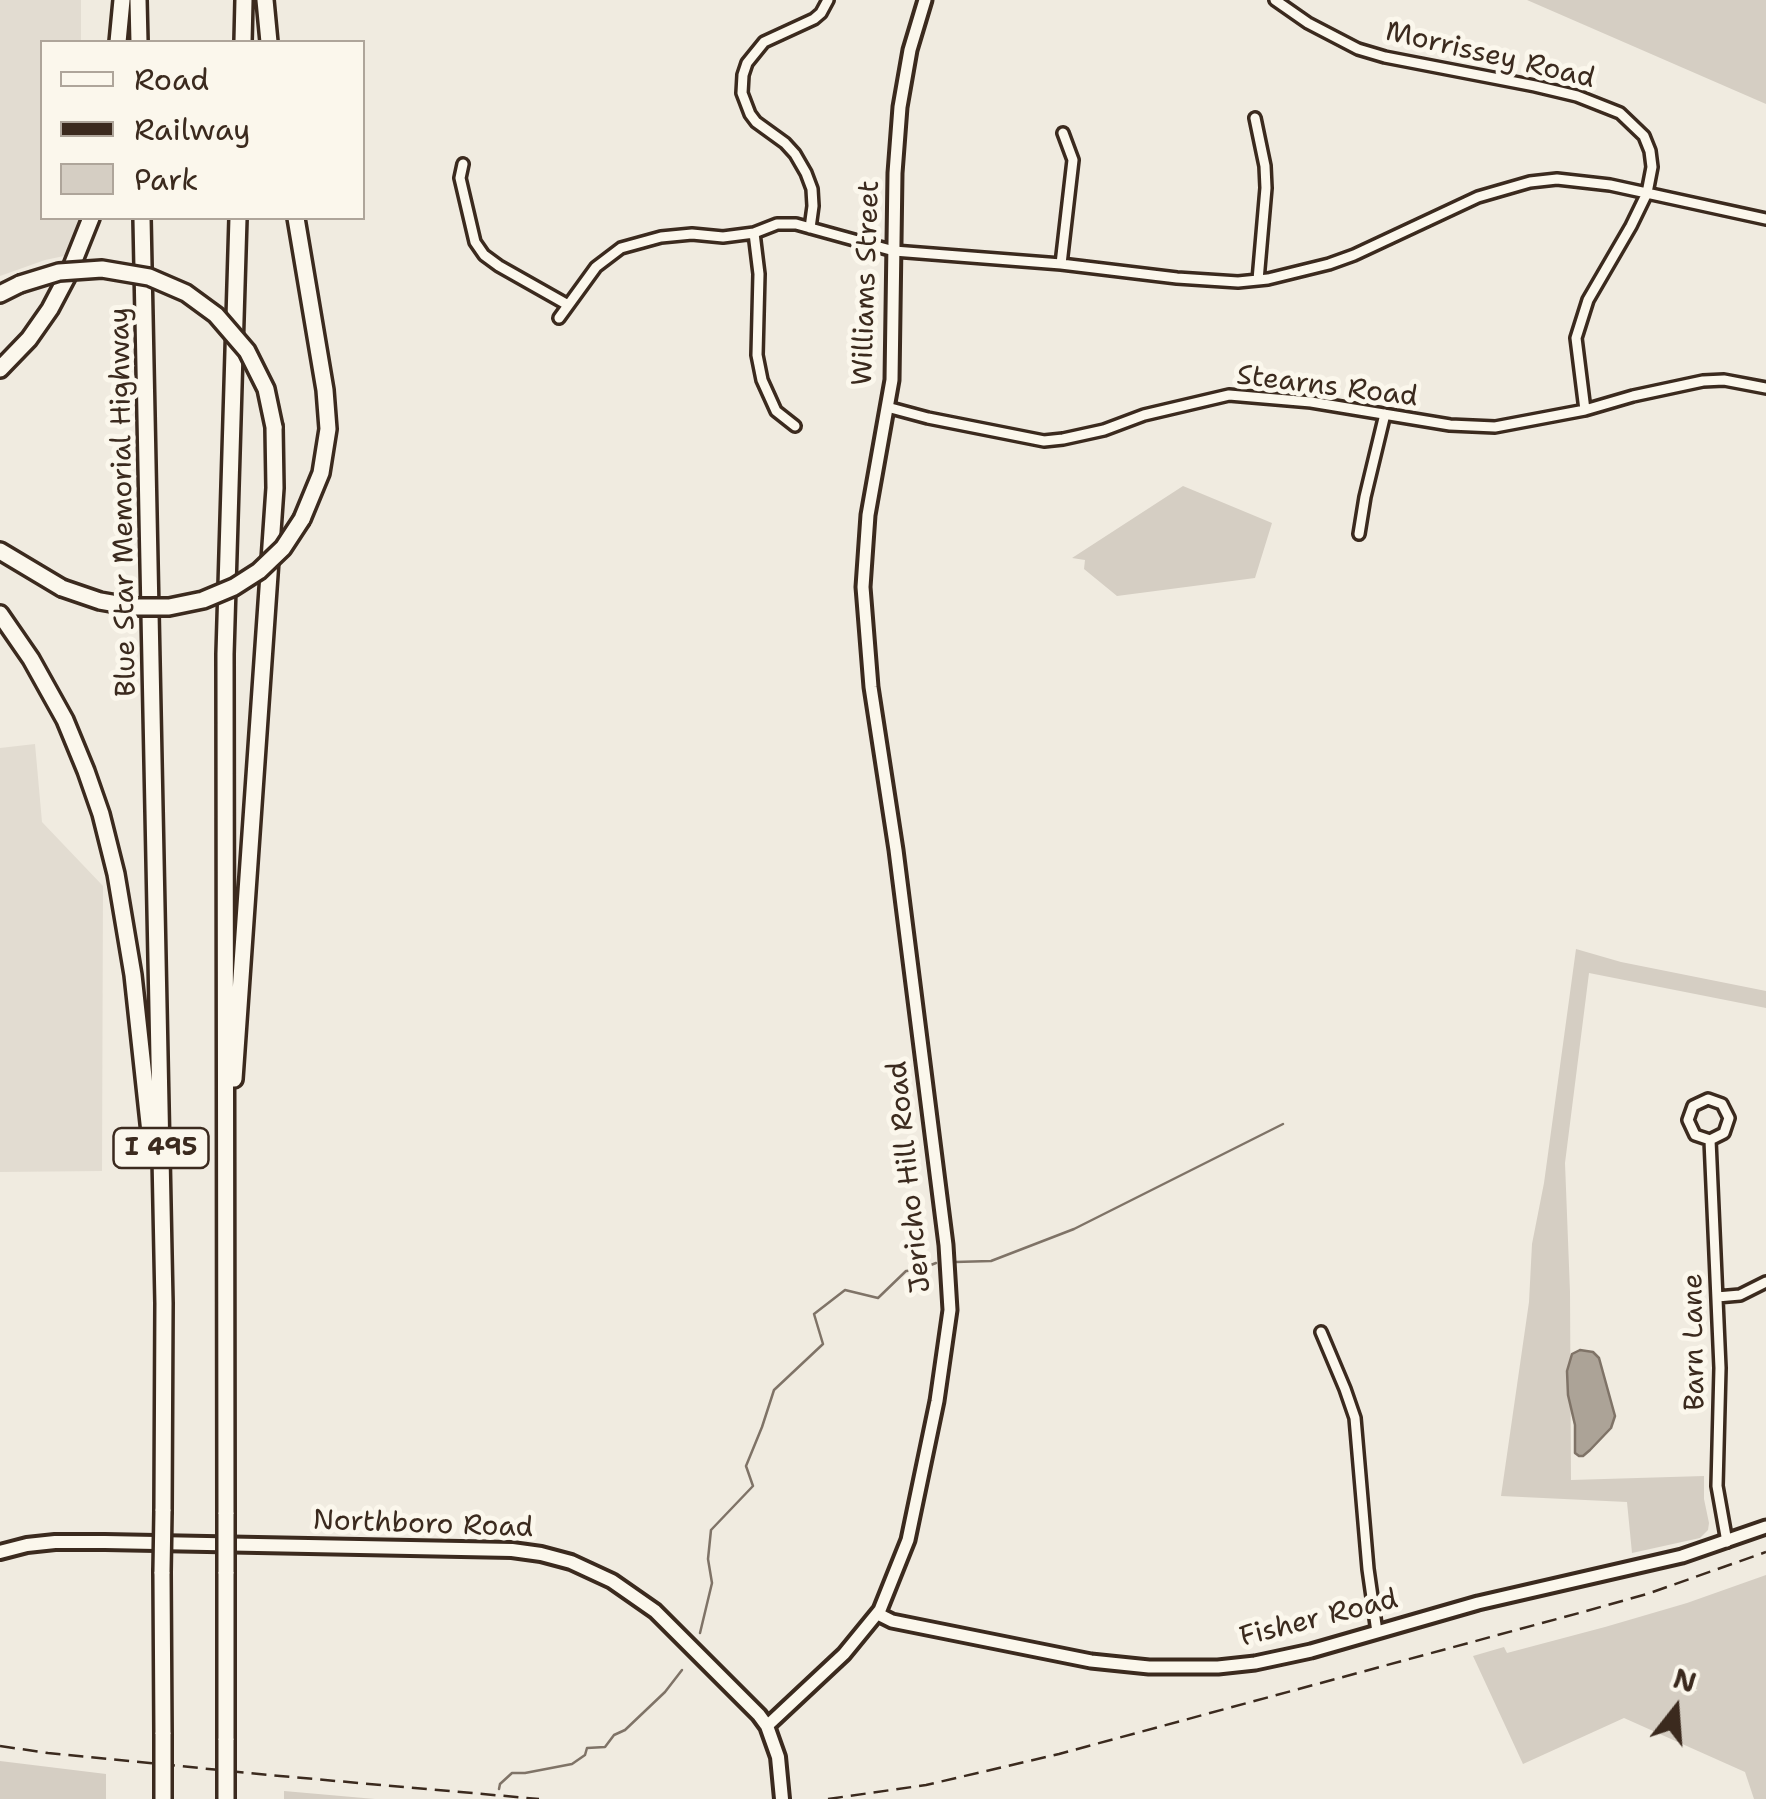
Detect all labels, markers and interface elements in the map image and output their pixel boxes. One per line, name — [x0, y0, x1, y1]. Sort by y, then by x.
street label: Morrissey Road — [1382, 16, 1598, 96]
legend — [40, 40, 365, 220]
text: Road — [134, 59, 209, 100]
text: Railway — [134, 109, 250, 150]
text: Park — [134, 159, 198, 200]
street label: Williams Street — [847, 180, 887, 386]
street label: Blue Star Memorial Highway — [104, 307, 144, 697]
street label: Stearns Road — [1234, 359, 1420, 415]
street label: Jericho Hill Road — [881, 1059, 939, 1295]
road number: I 495 — [114, 1128, 208, 1168]
street label: Barn Lane — [1677, 1273, 1713, 1411]
street label: Northboro Road — [312, 1504, 534, 1546]
street label: Fisher Road — [1236, 1583, 1402, 1655]
north arrow — [1626, 1659, 1726, 1759]
text: N — [1669, 1659, 1701, 1702]

